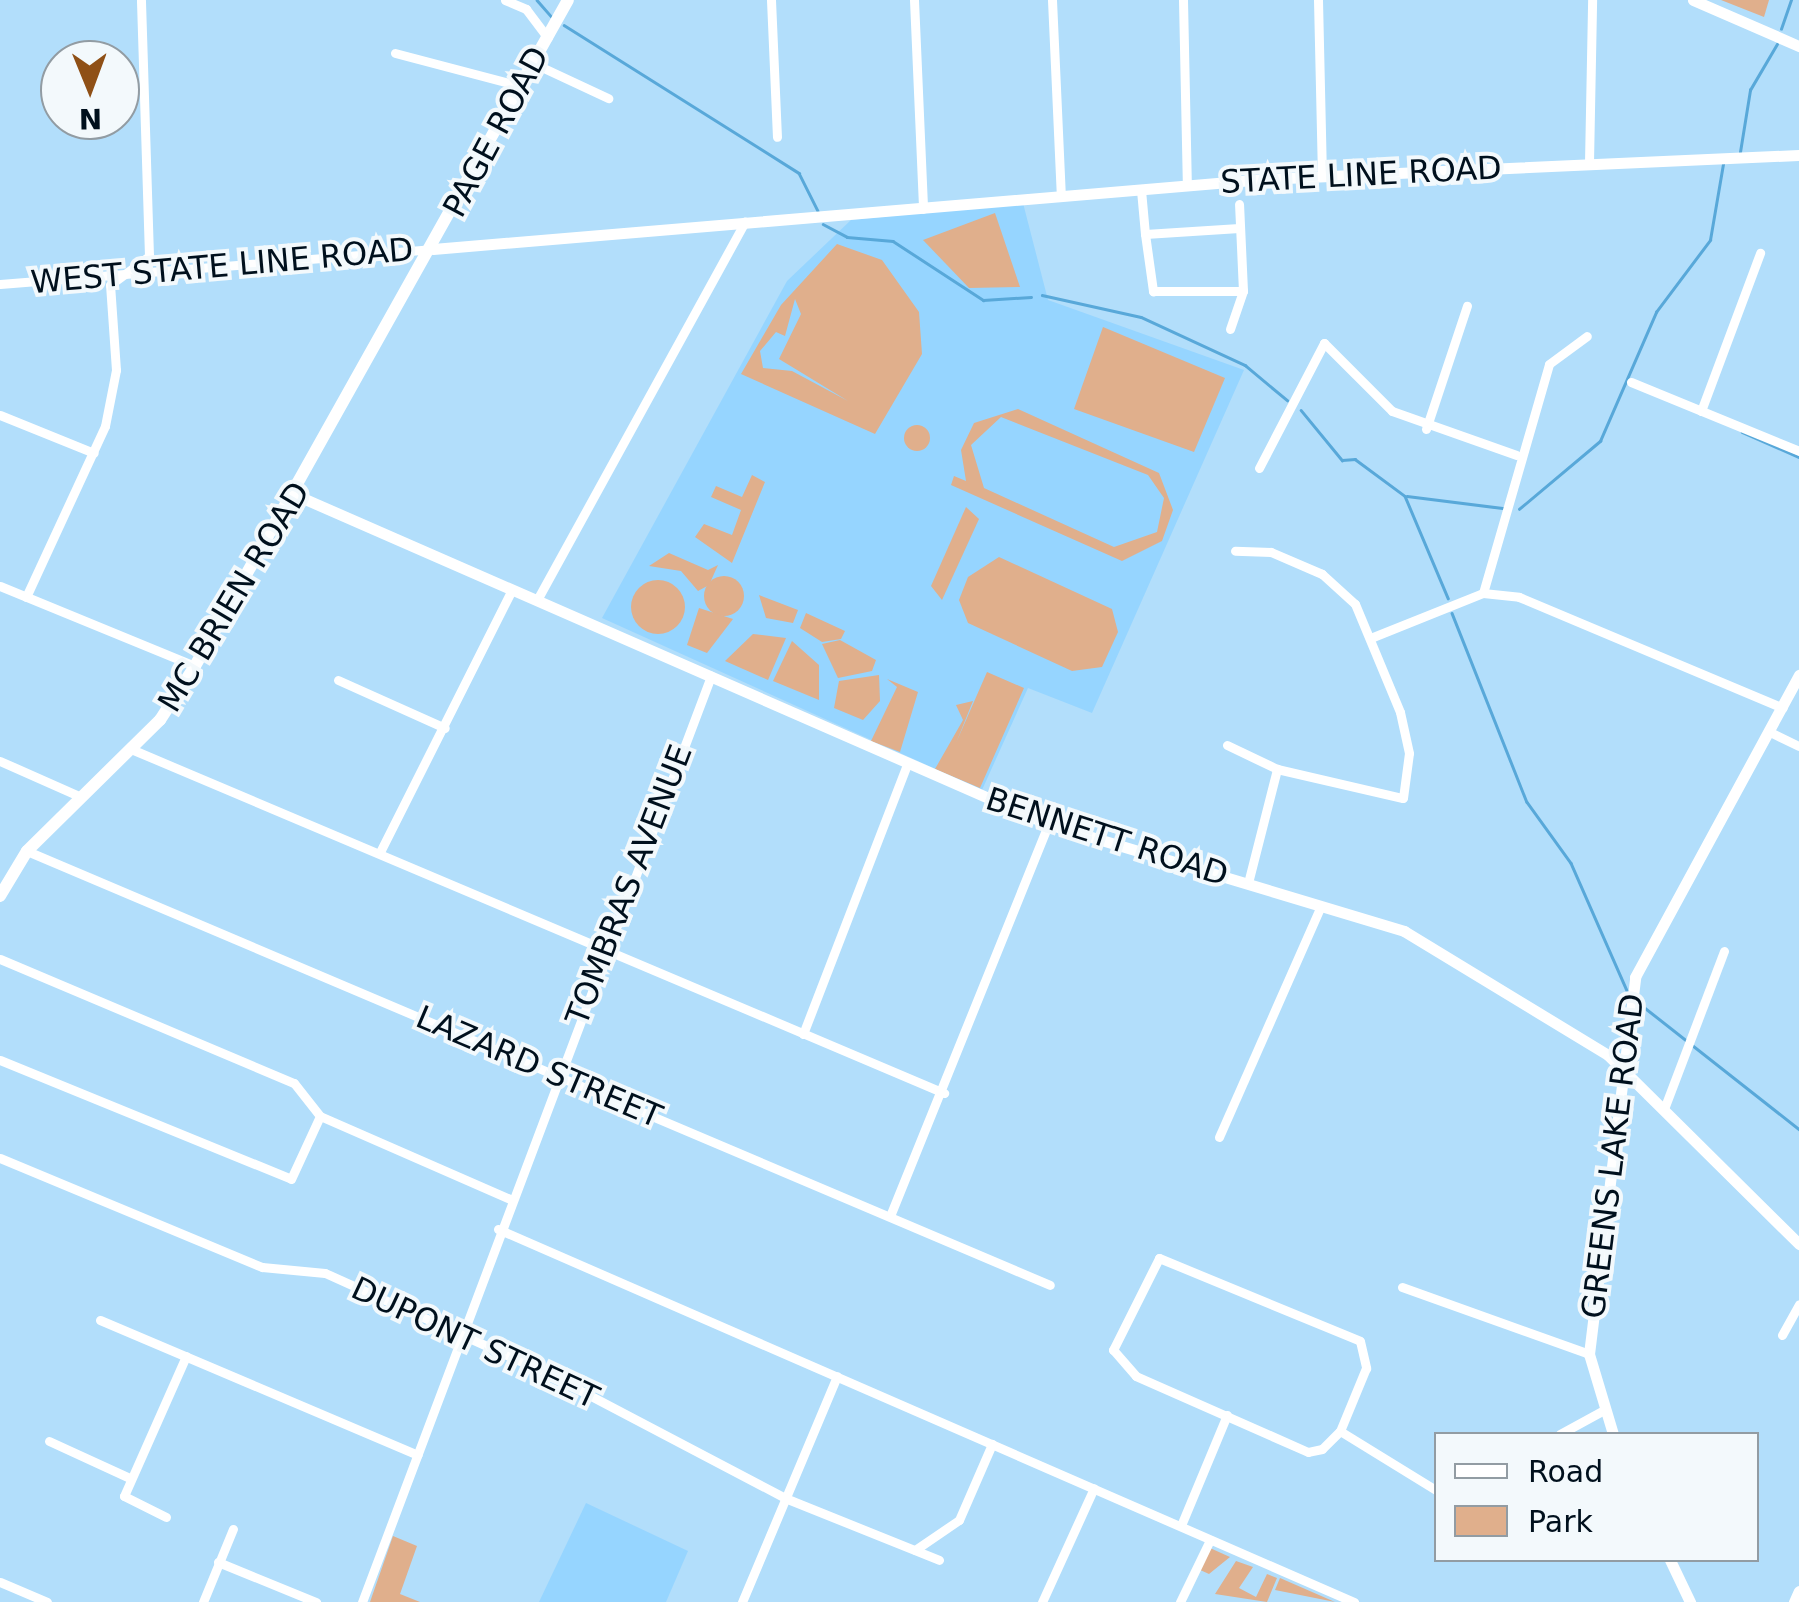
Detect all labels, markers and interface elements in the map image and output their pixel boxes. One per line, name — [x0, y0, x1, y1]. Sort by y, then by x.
north arrow — [40, 40, 140, 140]
street label: PAGE ROAD — [435, 40, 557, 224]
text: N — [78, 102, 103, 135]
street label: STATE LINE ROAD — [1219, 148, 1503, 202]
street label: WEST STATE LINE ROAD — [29, 230, 415, 302]
street label: MC BRIEN ROAD — [150, 475, 318, 719]
street label: TOMBRAS AVENUE — [558, 739, 700, 1031]
street label: BENNETT ROAD — [981, 780, 1233, 894]
street label: GREENS LAKE ROAD — [1574, 991, 1652, 1321]
street label: LAZARD STREET — [410, 998, 668, 1136]
street label: DUPONT STREET — [345, 1269, 605, 1417]
legend — [1434, 1432, 1759, 1562]
text: Road — [1528, 1454, 1603, 1489]
text: Park — [1528, 1504, 1593, 1539]

